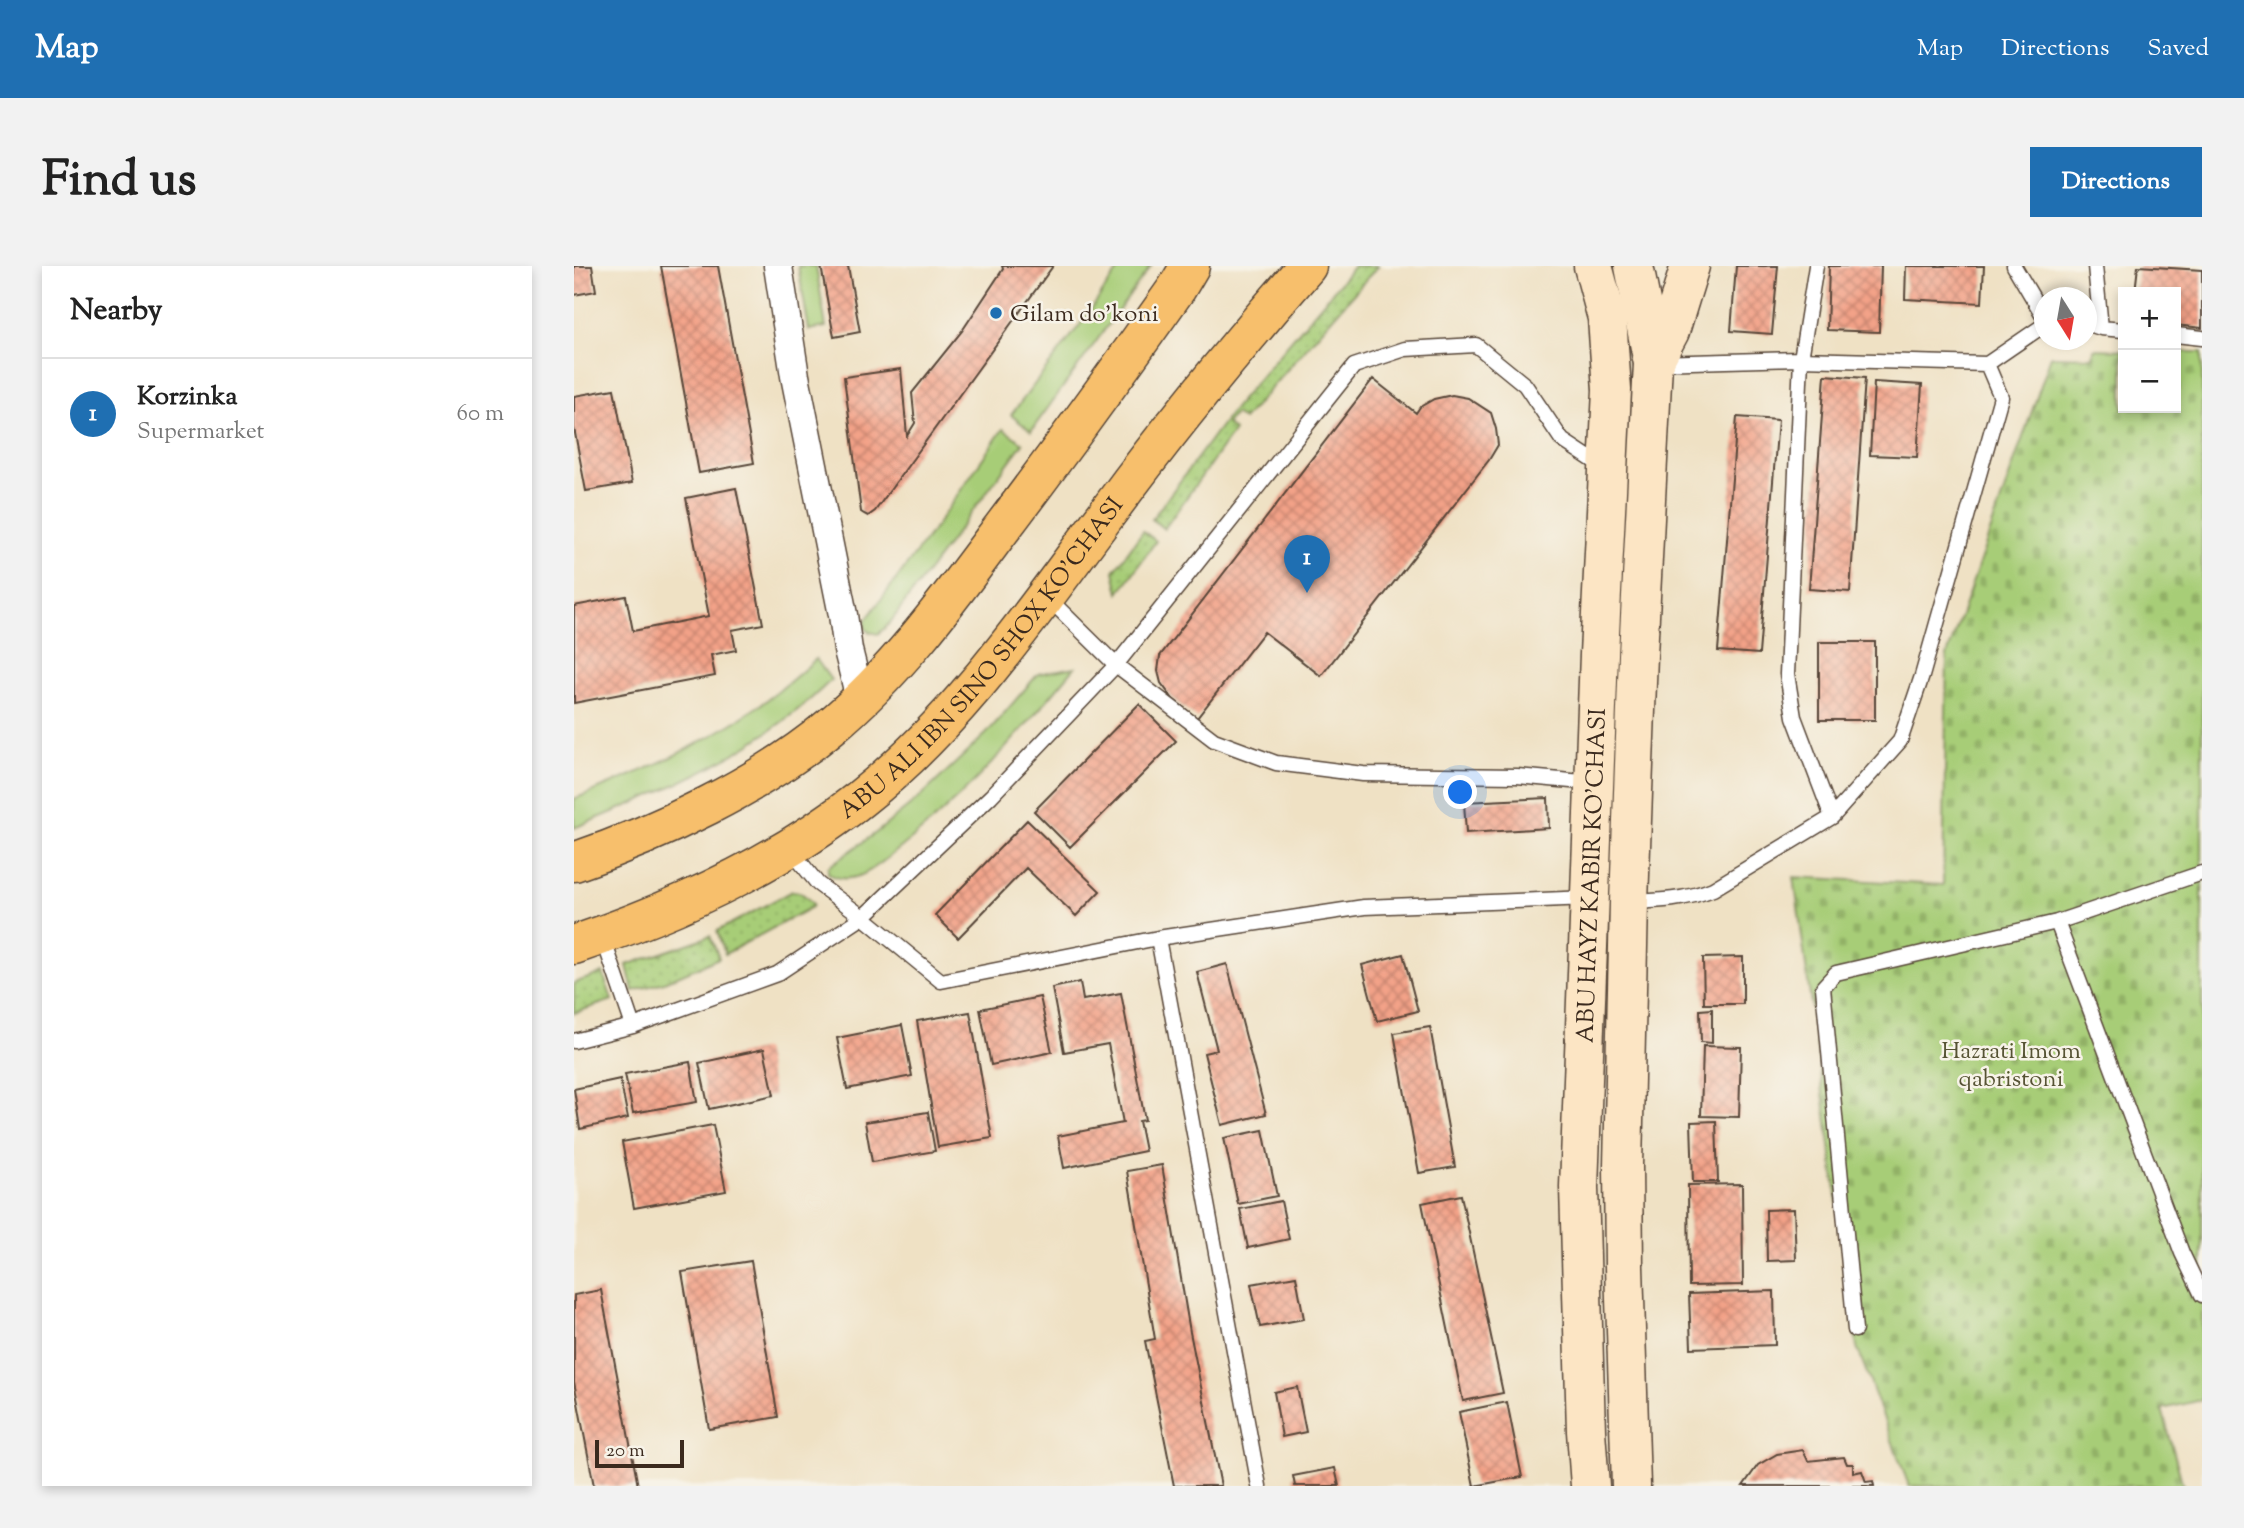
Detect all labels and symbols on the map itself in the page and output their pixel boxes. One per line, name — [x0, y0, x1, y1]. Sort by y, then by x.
north arrow — [2034, 287, 2097, 350]
place label: Gilam do'koni — [1010, 298, 1159, 332]
marker: Gilam do'koni — [988, 305, 1004, 321]
street label: ABU ALI IBN SINO SHOX KO'CHASI — [833, 491, 1133, 828]
pin: 1 — [1284, 535, 1330, 593]
street label: ABU HAYZ KABIR KO'CHASI — [1569, 707, 1616, 1044]
your location — [1443, 775, 1477, 809]
park label: Hazrati Imom qabristoni — [1941, 1035, 2081, 1097]
scale bar — [595, 1437, 684, 1469]

